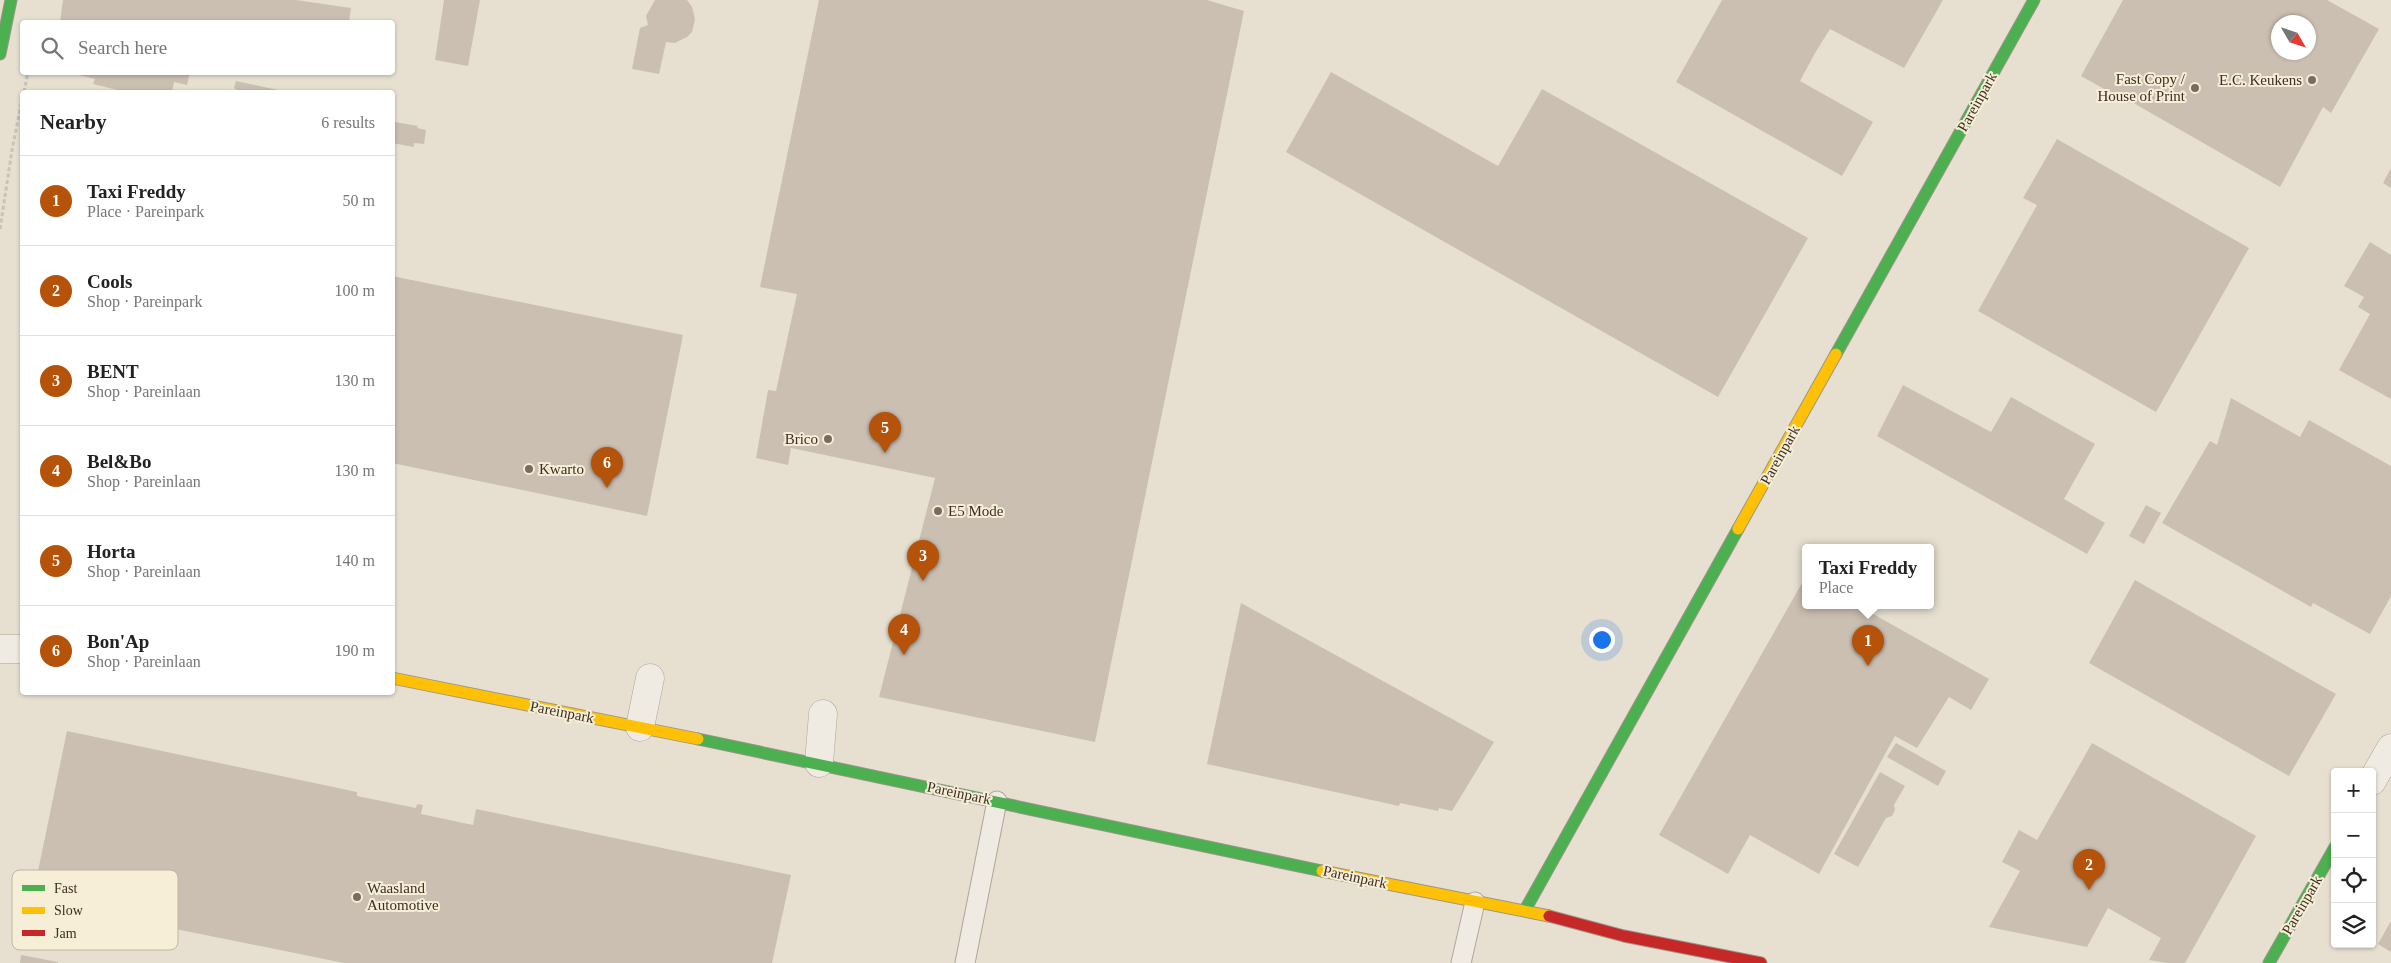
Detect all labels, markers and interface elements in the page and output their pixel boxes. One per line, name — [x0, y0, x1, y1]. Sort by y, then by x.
north arrow — [2271, 15, 2316, 60]
search box — [20, 20, 395, 75]
icon: search — [38, 34, 66, 62]
text: Search here — [78, 37, 167, 58]
street label: Pareinpark — [1954, 69, 2000, 134]
place label: Fast Copy / House of Print — [2098, 71, 2186, 104]
place label: E.C. Keukens — [2219, 72, 2302, 88]
marker: E.C. Keukens — [2306, 74, 2318, 86]
marker: Fast Copy / House of Print — [2189, 82, 2201, 94]
text: Nearby — [40, 110, 107, 134]
text: 6 results — [321, 114, 375, 131]
text: Taxi Freddy — [87, 181, 186, 202]
text: 1 — [52, 192, 60, 209]
text: 50 m — [343, 192, 375, 209]
text: Place · Pareinpark — [87, 203, 204, 220]
text: Cools — [87, 271, 132, 292]
text: 2 — [52, 282, 60, 299]
text: 100 m — [335, 282, 375, 299]
text: Shop · Pareinpark — [87, 293, 203, 310]
text: BENT — [87, 361, 139, 382]
text: 3 — [52, 372, 60, 389]
text: 130 m — [335, 372, 375, 389]
text: Shop · Pareinlaan — [87, 383, 201, 400]
pin: 5 — [869, 412, 901, 453]
street label: Pareinpark — [1757, 422, 1803, 487]
place label: Brico — [785, 431, 818, 447]
marker: Brico — [822, 433, 834, 445]
pin: 6 — [591, 447, 623, 488]
text: Bel&Bo — [87, 451, 151, 472]
place label: Kwarto — [539, 461, 584, 477]
text: 4 — [52, 462, 60, 479]
text: 130 m — [335, 462, 375, 479]
marker: Kwarto — [523, 463, 535, 475]
text: Shop · Pareinlaan — [87, 473, 201, 490]
place label: E5 Mode — [948, 503, 1004, 519]
marker: E5 Mode — [932, 505, 944, 517]
pin: 3 — [907, 540, 939, 581]
text: Horta — [87, 541, 136, 562]
popup — [1802, 544, 1934, 609]
text: 5 — [52, 552, 60, 569]
text: 140 m — [335, 552, 375, 569]
text: Taxi Freddy — [1819, 557, 1917, 578]
text: Shop · Pareinlaan — [87, 563, 201, 580]
text: Place — [1819, 579, 1853, 596]
pin: 4 — [888, 614, 920, 655]
pin: 1 — [1852, 625, 1884, 666]
your location — [1589, 627, 1615, 653]
text: Bon'Ap — [87, 631, 149, 652]
text: 6 — [52, 642, 60, 659]
text: 190 m — [335, 642, 375, 659]
text: Shop · Pareinlaan — [87, 653, 201, 670]
street label: Pareinpark — [529, 698, 596, 726]
map controls — [2331, 768, 2376, 948]
button: + — [2331, 768, 2376, 813]
street label: Pareinpark — [926, 778, 993, 808]
button: − — [2331, 813, 2376, 858]
pin: 2 — [2073, 849, 2105, 890]
button: locate — [2331, 858, 2376, 903]
street label: Pareinpark — [1322, 862, 1389, 892]
legend — [12, 870, 178, 950]
street label: Pareinpark — [2279, 872, 2325, 937]
place label: Waasland Automotive — [367, 880, 439, 913]
text: Fast — [54, 881, 77, 896]
marker: Waasland Automotive — [351, 891, 363, 903]
text: Slow — [54, 903, 84, 918]
button: layers — [2331, 903, 2376, 948]
text: Jam — [54, 926, 77, 941]

